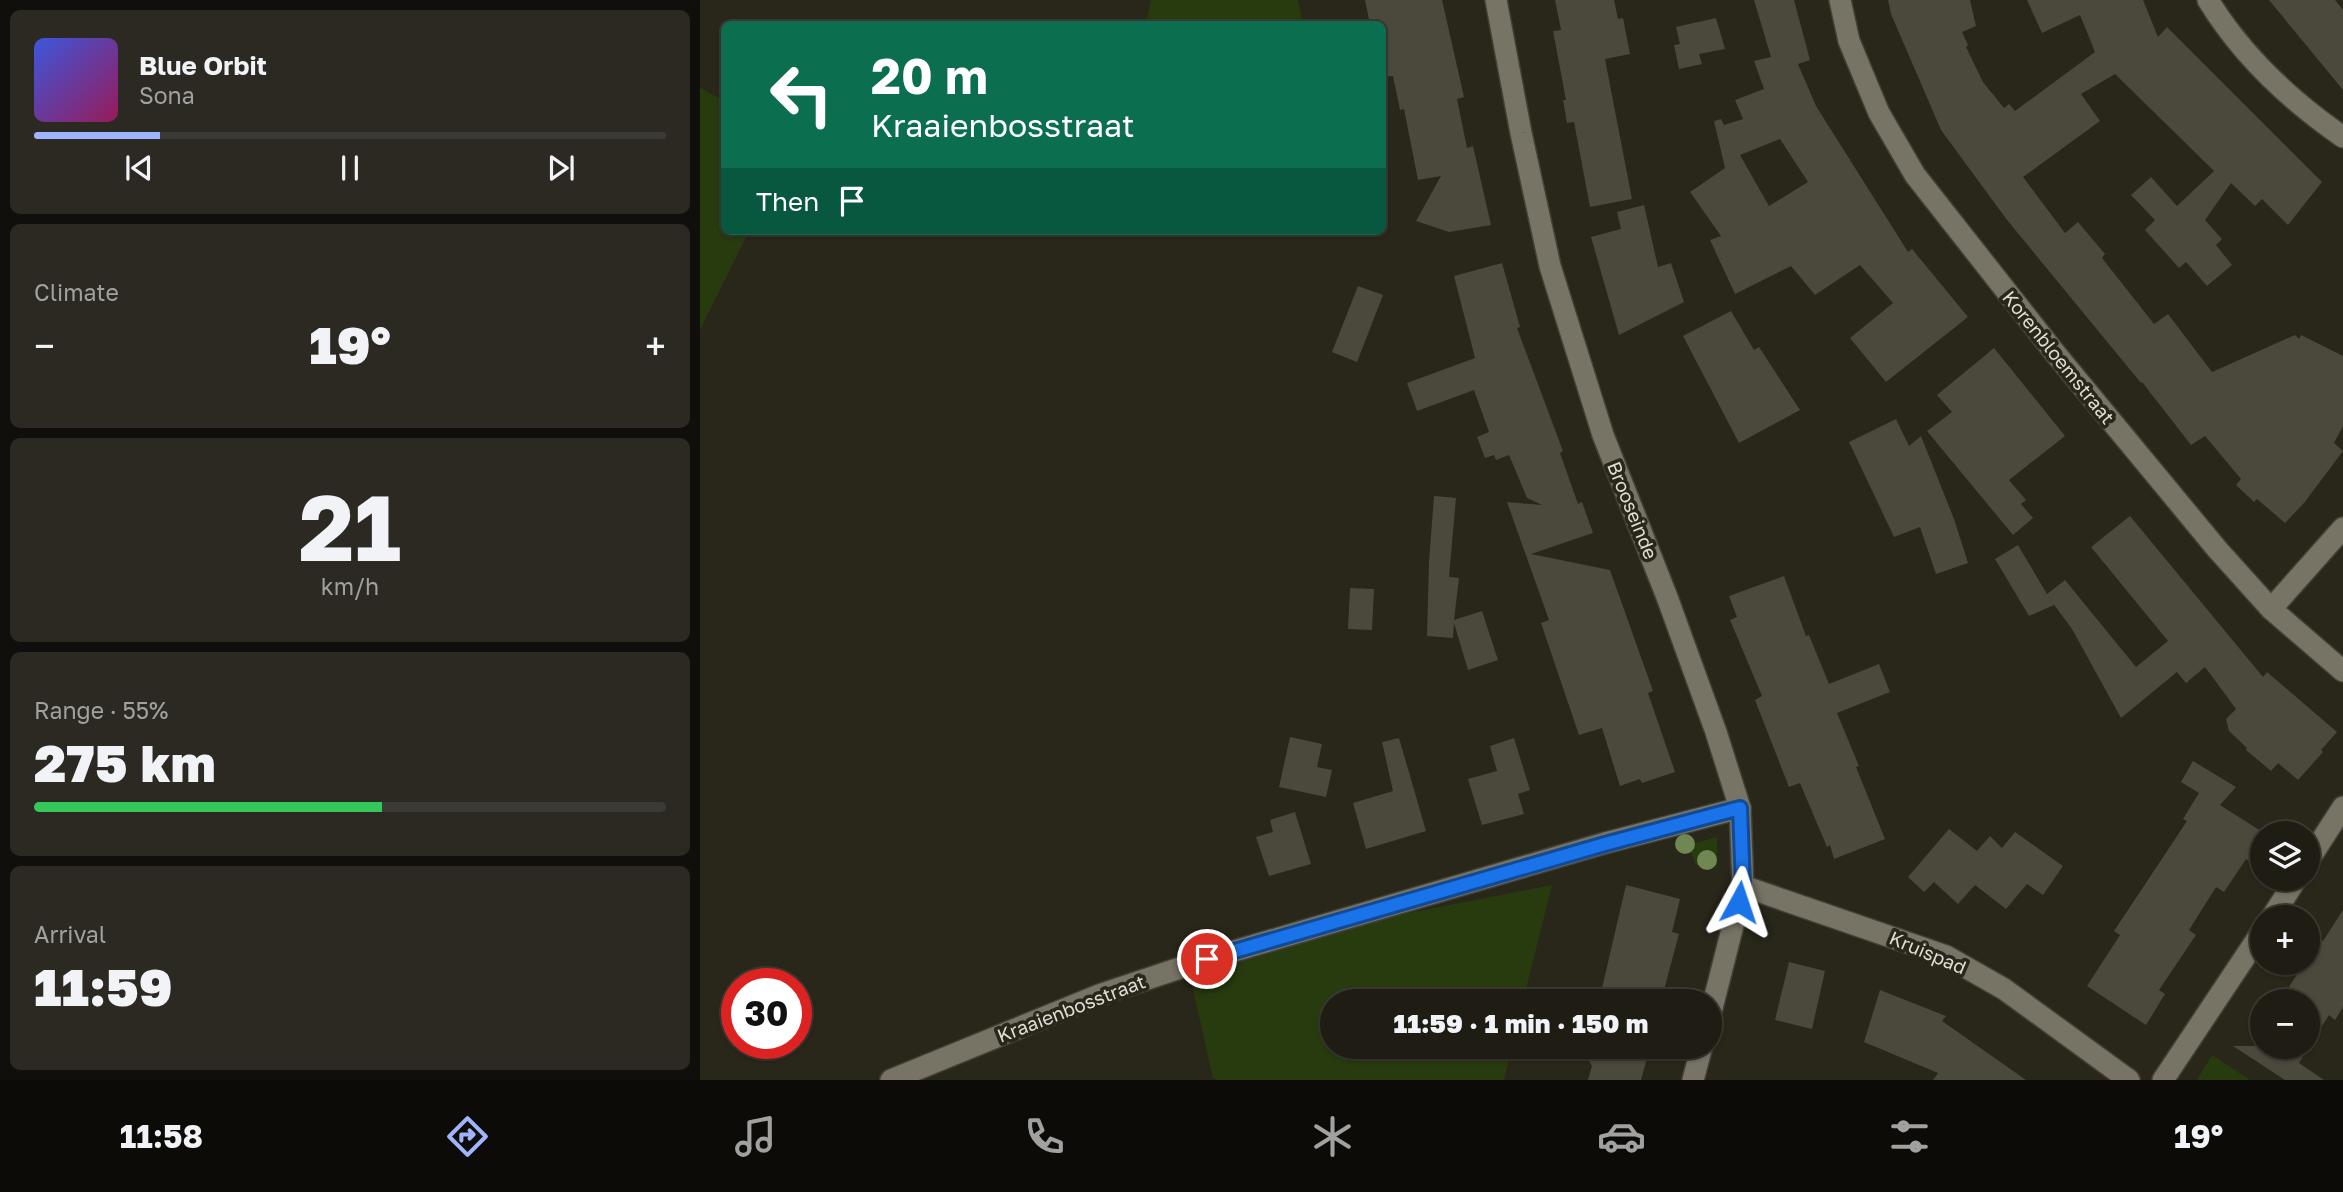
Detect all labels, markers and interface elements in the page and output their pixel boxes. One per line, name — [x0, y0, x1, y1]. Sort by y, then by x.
text: 20 m — [871, 46, 988, 105]
icon: left — [756, 49, 847, 140]
text: Blue Orbit — [139, 50, 267, 81]
text: Sona — [139, 81, 195, 109]
text: Kraaienbosstraat — [871, 106, 1135, 144]
icon: previous — [120, 149, 158, 187]
icon: pause — [331, 149, 369, 187]
icon: next — [542, 149, 580, 187]
icon: arrive — [833, 182, 871, 220]
text: Then — [756, 186, 819, 217]
text: Climate — [34, 278, 119, 306]
street label: Korenbloemstraat — [1998, 286, 2120, 428]
text: 19° — [309, 313, 391, 375]
text: − — [34, 323, 55, 368]
text: + — [645, 323, 666, 368]
street label: Brooseinde — [1603, 458, 1663, 562]
text: 21 — [299, 472, 401, 581]
text: km/h — [321, 572, 379, 600]
text: Range · 55% — [34, 696, 168, 724]
text: 275 km — [34, 731, 216, 793]
map controls — [2250, 821, 2320, 1059]
button: layers — [2250, 821, 2320, 891]
position arrow — [1702, 865, 1776, 939]
button: + — [2250, 905, 2320, 975]
text: Arrival — [34, 920, 106, 948]
street label: Kruispad — [1886, 926, 1970, 978]
pin — [1177, 929, 1237, 989]
icon: arrive — [1188, 940, 1226, 978]
text: 11:59 — [34, 955, 173, 1017]
speed limit sign: 30 — [721, 968, 812, 1059]
street label: Kraaienbosstraat — [994, 969, 1148, 1047]
button: − — [2250, 989, 2320, 1059]
text: 11:59 · 1 min · 150 m — [1394, 1008, 1648, 1039]
icon: directions — [443, 1112, 492, 1161]
icon: music — [731, 1112, 780, 1161]
icon: phone — [1020, 1112, 1069, 1161]
icon: climate — [1308, 1112, 1357, 1161]
icon: car — [1597, 1112, 1646, 1161]
icon: filters — [1885, 1112, 1934, 1161]
text: 11:58 — [120, 1117, 203, 1155]
text: 19° — [2174, 1117, 2223, 1155]

